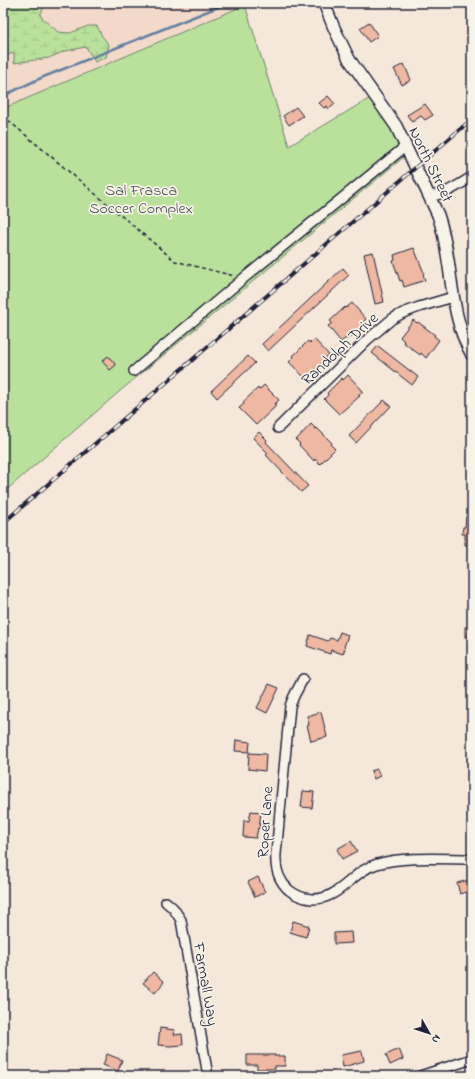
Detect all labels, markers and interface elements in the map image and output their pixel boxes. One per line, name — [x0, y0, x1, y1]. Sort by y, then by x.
street label: North Street — [402, 123, 459, 207]
park label: Sal Frasca Soccer Complex — [89, 179, 193, 221]
street label: Randolph Drive — [296, 307, 385, 392]
street label: Roper Lane — [252, 785, 281, 859]
street label: Farmall Way — [186, 940, 224, 1028]
north arrow — [409, 1013, 449, 1053]
text: N — [427, 1031, 445, 1047]

